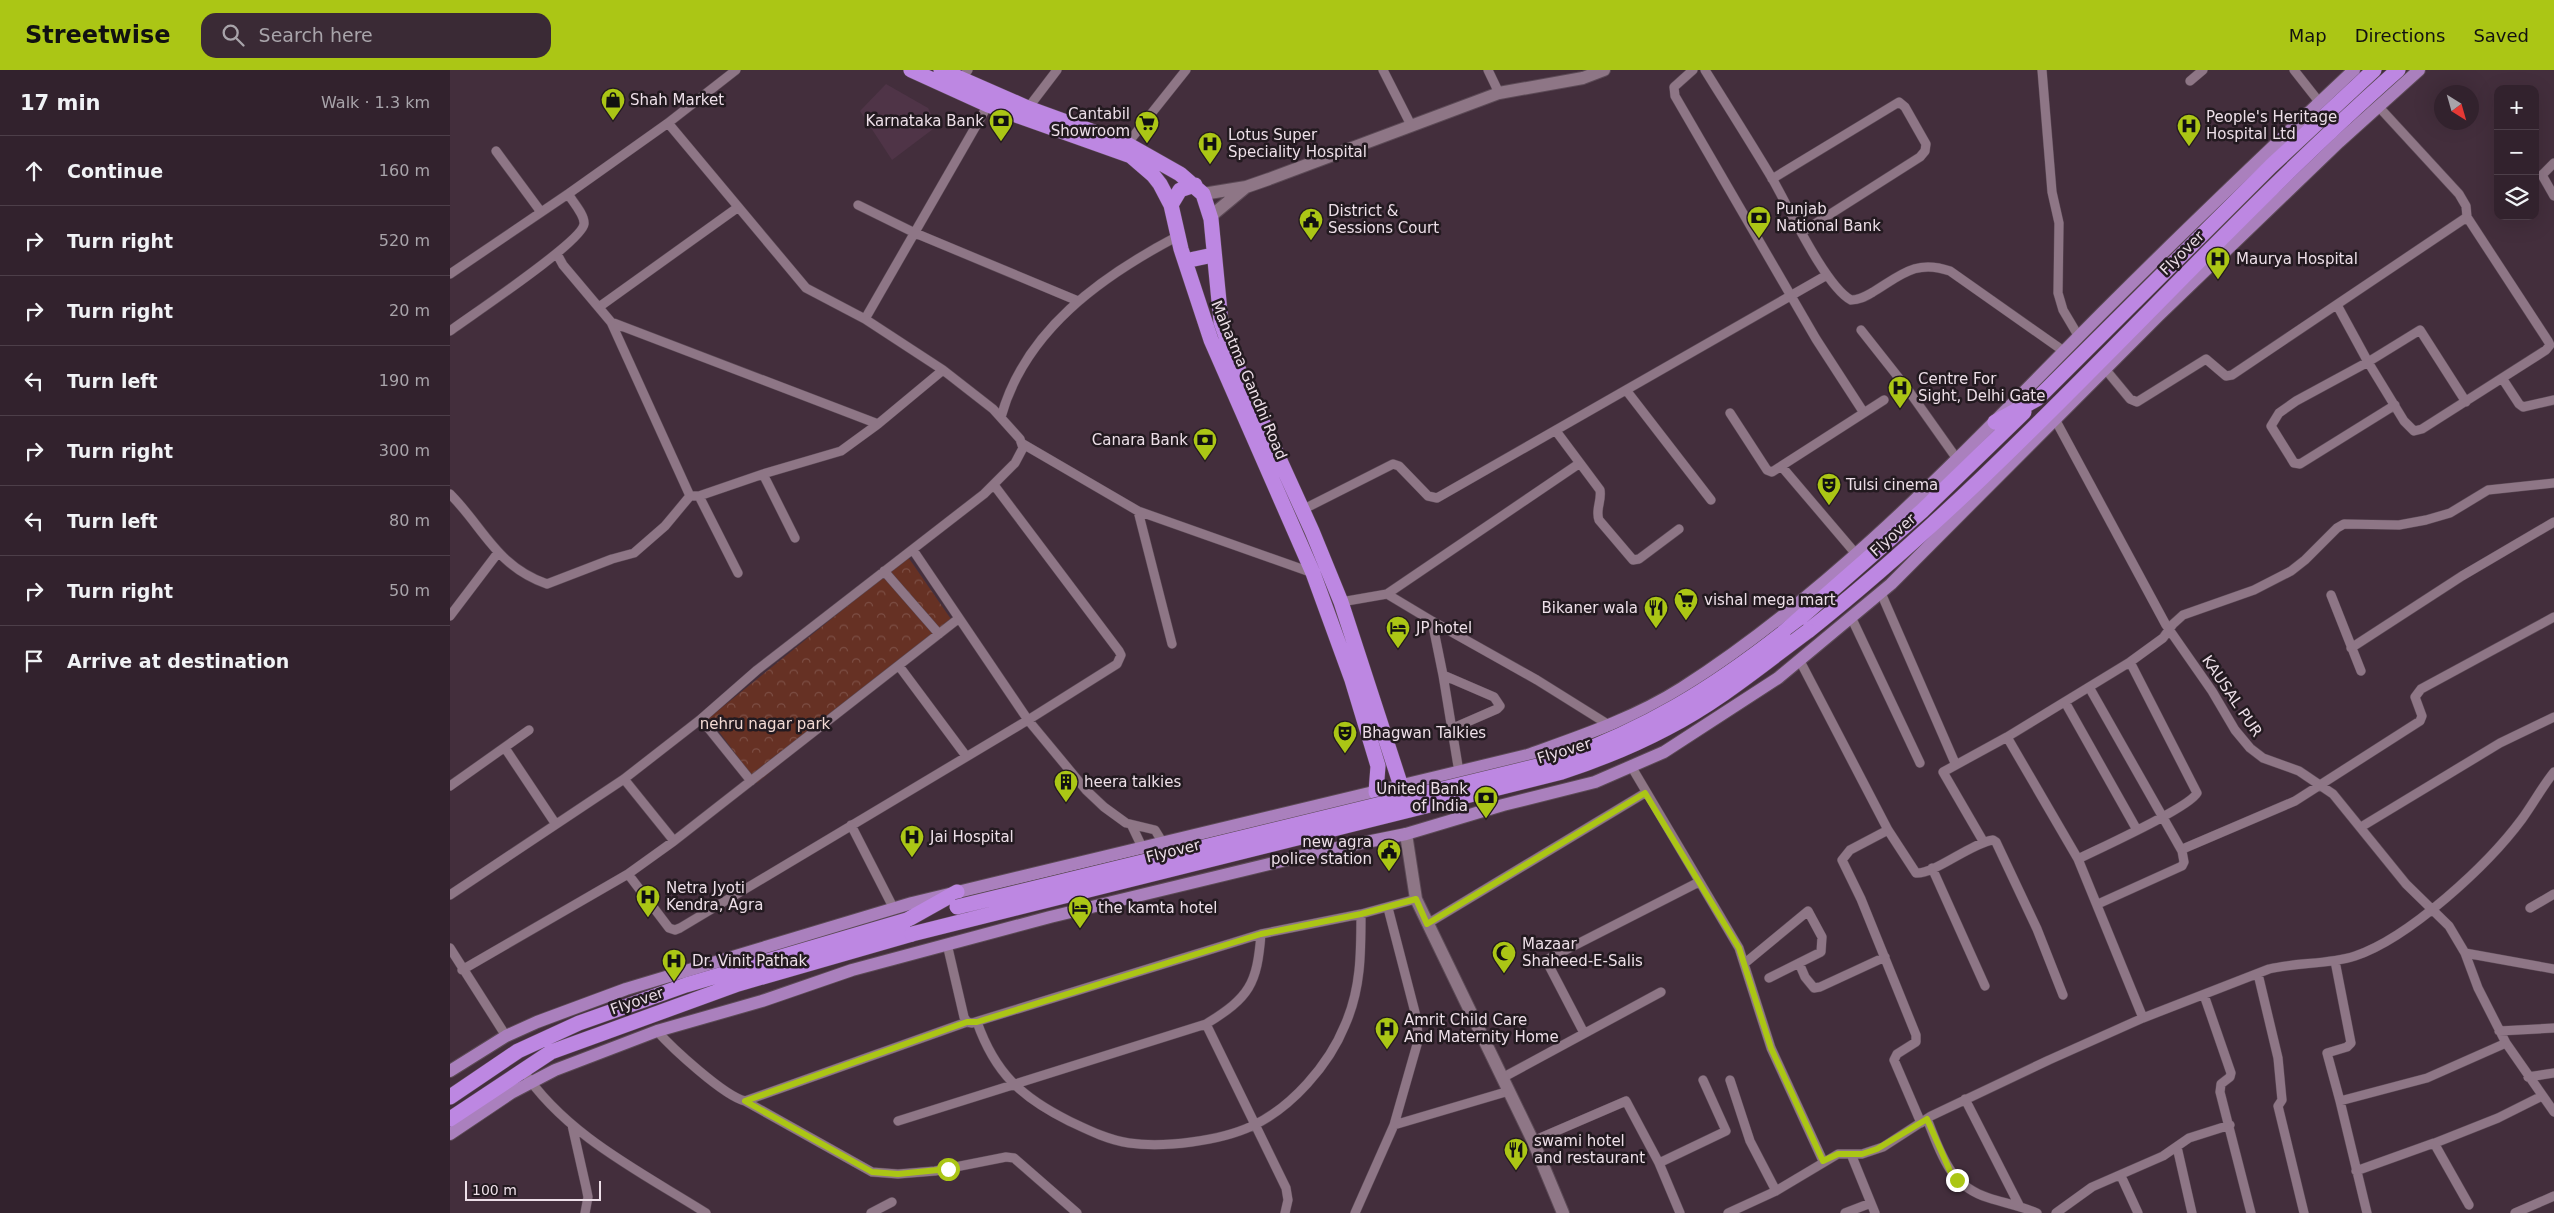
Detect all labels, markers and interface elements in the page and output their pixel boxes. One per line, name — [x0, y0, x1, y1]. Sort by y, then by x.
search box — [201, 13, 551, 58]
text: Streetwise — [25, 21, 171, 49]
icon: search — [219, 21, 247, 49]
text: Search here — [259, 24, 373, 46]
text: Map — [2289, 25, 2327, 46]
text: Directions — [2355, 25, 2445, 46]
text: Saved — [2473, 25, 2529, 46]
north arrow — [2434, 85, 2479, 130]
map controls — [2494, 85, 2539, 220]
button: + — [2494, 85, 2539, 130]
shop icon: Shah Market — [600, 87, 626, 121]
text: 17 min — [20, 91, 101, 115]
place label: Shah Market — [630, 91, 724, 109]
text: Walk · 1.3 km — [321, 93, 430, 112]
place label: Cantabil Showroom — [1051, 105, 1130, 140]
bank icon: Karnataka Bank — [988, 108, 1014, 142]
place label: People's Heritage Hospital Ltd — [2206, 108, 2337, 143]
supermarket icon: Cantabil Showroom — [1134, 110, 1160, 144]
place label: Karnataka Bank — [866, 112, 984, 130]
hospital icon: People's Heritage Hospital Ltd — [2176, 113, 2202, 147]
place label: Lotus Super Speciality Hospital — [1228, 126, 1367, 161]
button: − — [2494, 130, 2539, 175]
hospital icon: Lotus Super Speciality Hospital — [1197, 131, 1223, 165]
icon: ahead — [20, 157, 48, 185]
text: Continue — [67, 160, 163, 182]
text: 160 m — [379, 161, 430, 180]
button: layers — [2494, 175, 2539, 220]
place label: Punjab National Bank — [1776, 200, 1881, 235]
place label: District & Sessions Court — [1328, 202, 1439, 237]
bank icon: Punjab National Bank — [1746, 205, 1772, 239]
public building icon: District & Sessions Court — [1298, 207, 1324, 241]
icon: right — [20, 227, 48, 255]
street label: Flyover — [2156, 227, 2208, 279]
text: Turn right — [67, 230, 173, 252]
text: 520 m — [379, 231, 430, 250]
hospital icon: Maurya Hospital — [2205, 246, 2231, 280]
place label: Maurya Hospital — [2236, 250, 2358, 268]
icon: right — [20, 297, 48, 325]
street label: Mahatma Gandhi Road — [1207, 298, 1291, 462]
text: Turn right — [67, 300, 173, 322]
text: 20 m — [389, 301, 430, 320]
icon: left — [20, 367, 48, 395]
text: Turn left — [67, 370, 158, 392]
place label: Centre For Sight, Delhi Gate — [1918, 370, 2045, 405]
text: 190 m — [379, 371, 430, 390]
hospital icon: Centre For Sight, Delhi Gate — [1887, 375, 1913, 409]
bank icon: Canara Bank — [1192, 427, 1218, 461]
place label: Canara Bank — [1092, 431, 1188, 449]
icon: right — [20, 437, 48, 465]
text: Turn right — [67, 440, 173, 462]
text: 300 m — [379, 441, 430, 460]
theatre icon: Tulsi cinema — [1816, 472, 1842, 506]
place label: Tulsi cinema — [1845, 476, 1938, 494]
icon: left — [20, 507, 48, 535]
street label: Flyover — [1866, 509, 1920, 560]
text: Turn left — [67, 510, 158, 532]
text: 80 m — [389, 511, 430, 530]
icon: right — [20, 577, 48, 605]
text: Turn right — [67, 580, 173, 602]
text: 50 m — [389, 581, 430, 600]
supermarket icon: vishal mega mart — [1673, 587, 1699, 621]
place label: vishal mega mart — [1704, 591, 1836, 609]
restaurant icon: Bikaner wala — [1643, 595, 1669, 629]
place label: Bikaner wala — [1541, 599, 1638, 617]
hotel icon: JP hotel — [1385, 615, 1411, 649]
place label: JP hotel — [1415, 619, 1472, 637]
icon: arrive — [20, 647, 48, 675]
text: Arrive at destination — [67, 650, 289, 672]
street label: KAUSAL PUR — [2198, 652, 2266, 740]
park label: nehru nagar park — [700, 715, 831, 733]
theatre icon: Bhagwan Talkies — [1332, 720, 1358, 754]
place label: Bhagwan Talkies — [1362, 724, 1486, 742]
street label: Flyover — [1535, 734, 1594, 768]
building icon: heera talkies — [1053, 769, 1079, 803]
place label: heera talkies — [1084, 773, 1181, 791]
place label: United Bank of India — [1376, 780, 1468, 815]
bank icon: United Bank of India — [1473, 785, 1499, 819]
hospital icon: Jai Hospital — [899, 824, 925, 858]
place label: Jai Hospital — [929, 828, 1014, 846]
place label: new agra police station — [1271, 833, 1372, 868]
street label: Flyover — [1144, 835, 1203, 866]
public building icon: new agra police station — [1376, 838, 1402, 872]
place label: Netra Jyoti Kendra, Agra — [666, 879, 763, 914]
hospital icon: Netra Jyoti Kendra, Agra — [635, 884, 661, 918]
hotel icon: the kamta hotel — [1067, 895, 1093, 929]
place label: the kamta hotel — [1098, 899, 1217, 917]
place label: Mazaar Shaheed-E-Salis — [1522, 935, 1643, 970]
mosque icon: Mazaar Shaheed-E-Salis — [1491, 940, 1517, 974]
hospital icon: Dr. Vinit Pathak — [661, 948, 687, 982]
place label: Dr. Vinit Pathak — [692, 952, 807, 970]
street label: Flyover — [608, 983, 667, 1018]
place label: Amrit Child Care And Maternity Home — [1404, 1011, 1559, 1046]
hospital icon: Amrit Child Care And Maternity Home — [1374, 1016, 1400, 1050]
place label: swami hotel and restaurant — [1534, 1132, 1645, 1167]
restaurant icon: swami hotel and restaurant — [1503, 1137, 1529, 1171]
route start — [937, 1158, 960, 1181]
route end — [1946, 1169, 1969, 1192]
scale bar — [465, 1178, 601, 1201]
text: 100 m — [472, 1182, 517, 1198]

